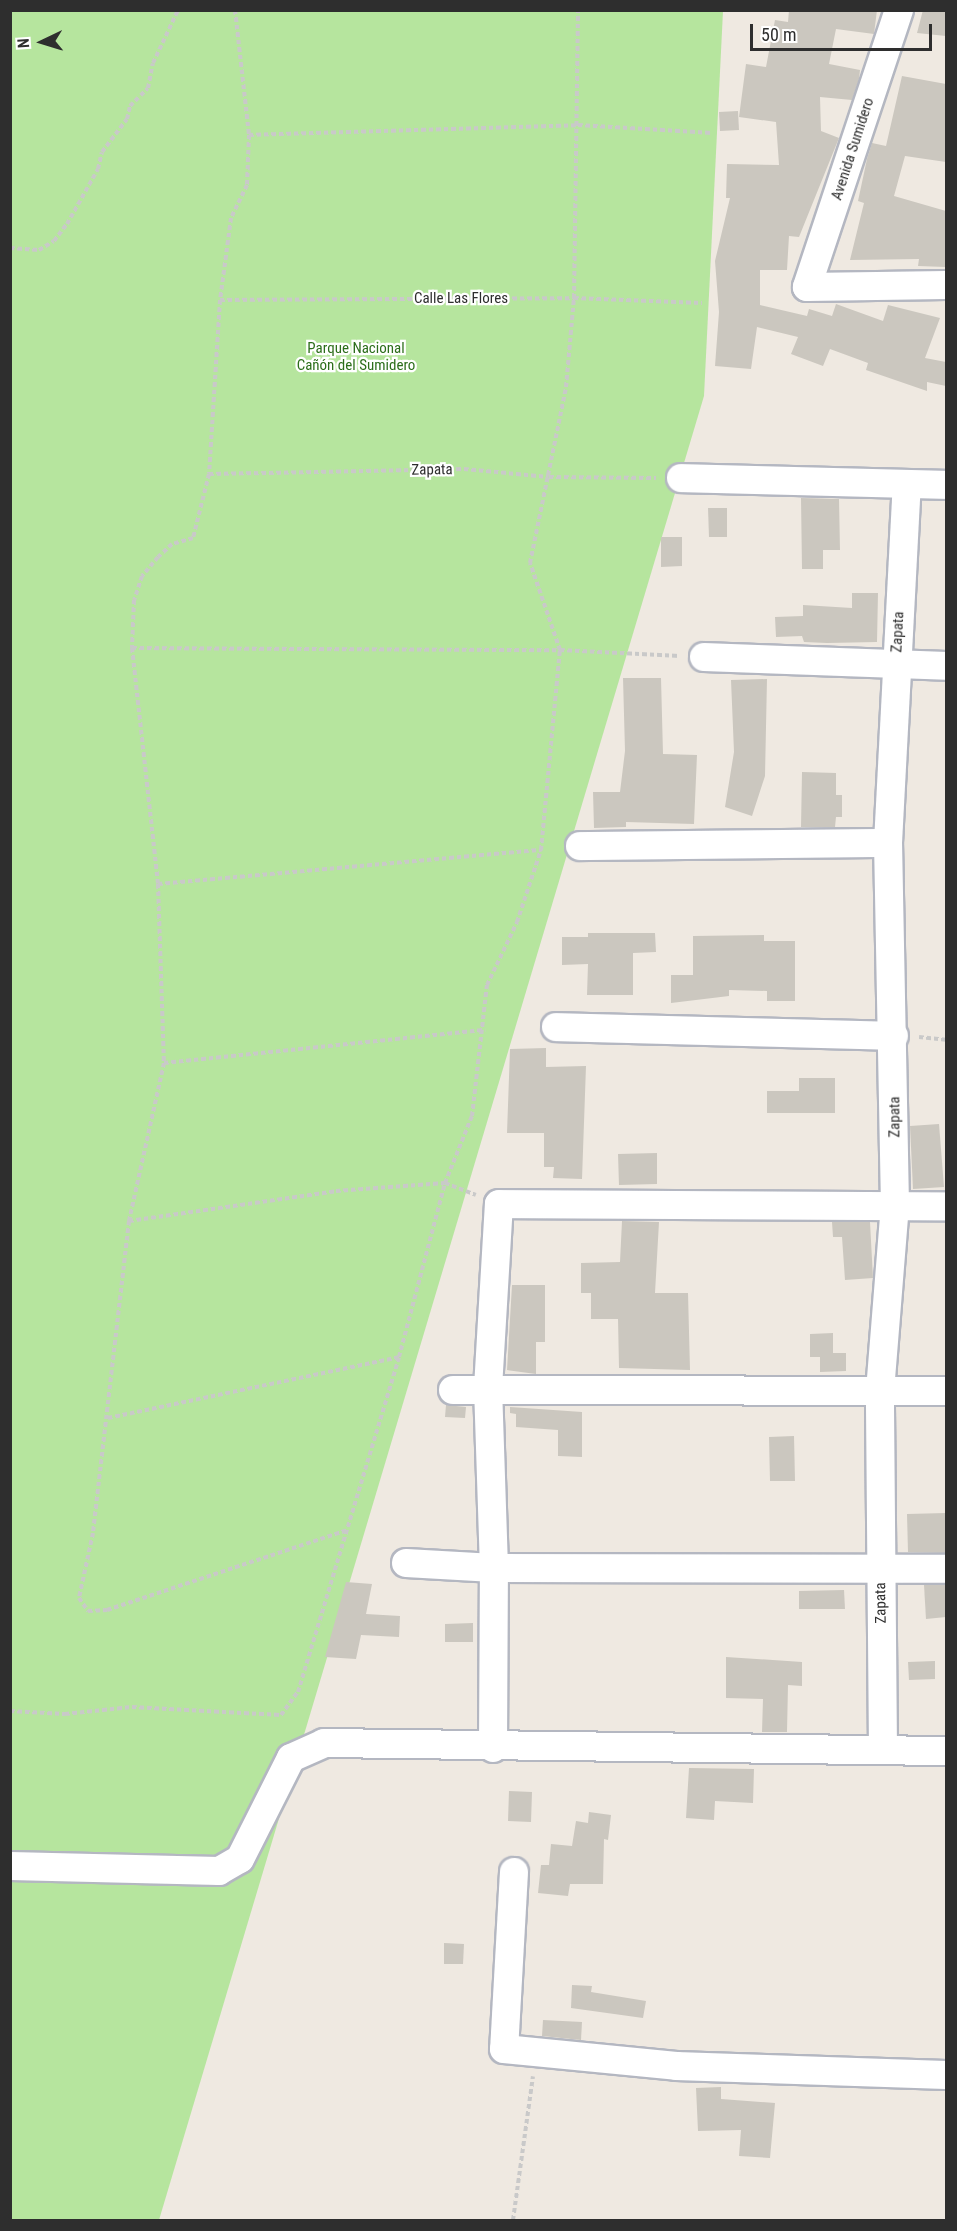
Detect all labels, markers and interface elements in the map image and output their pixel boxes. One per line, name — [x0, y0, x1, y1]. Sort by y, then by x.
north arrow — [12, 12, 72, 72]
scale bar — [753, 12, 934, 50]
text: 50 m — [761, 24, 796, 45]
text: N — [14, 38, 33, 49]
street label: Avenida Sumidero — [828, 96, 878, 202]
street label: Calle Las Flores — [414, 290, 508, 308]
park label: Parque Nacional Cañón del Sumidero — [297, 339, 415, 374]
street label: Zapata — [411, 461, 453, 479]
street label: Zapata — [888, 611, 908, 653]
street label: Zapata — [886, 1096, 904, 1138]
street label: Zapata — [872, 1582, 890, 1624]

